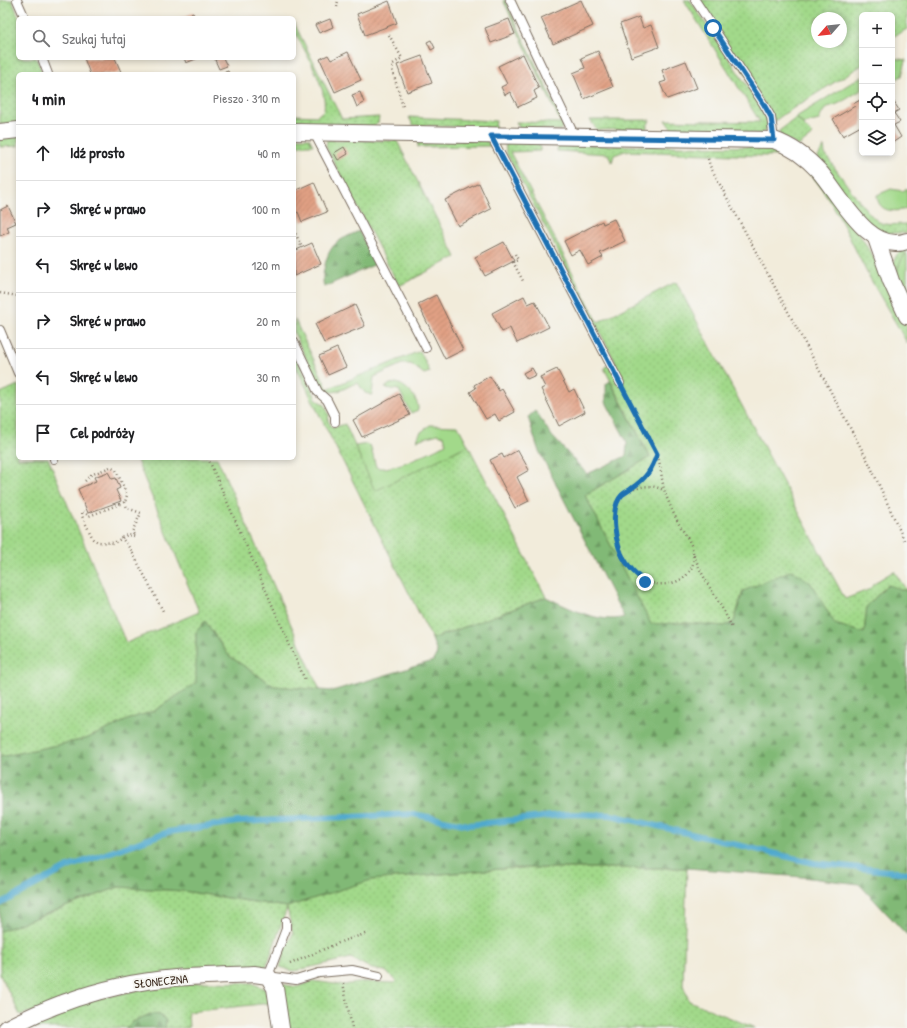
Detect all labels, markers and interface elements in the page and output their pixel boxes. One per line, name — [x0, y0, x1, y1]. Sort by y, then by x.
north arrow — [811, 12, 847, 48]
map controls — [859, 12, 895, 156]
button: + — [859, 12, 895, 48]
search box — [16, 16, 296, 60]
route start — [704, 19, 722, 37]
icon: search — [30, 27, 52, 49]
text: Szukaj tutaj — [62, 28, 126, 49]
button: − — [859, 48, 895, 84]
button: locate — [859, 84, 895, 120]
text: 4 min — [32, 87, 65, 110]
text: Pieszo · 310 m — [213, 89, 280, 107]
button: layers — [859, 120, 895, 156]
icon: ahead — [32, 142, 54, 164]
text: Idź prosto — [70, 142, 124, 163]
text: 40 m — [257, 144, 280, 162]
icon: right — [32, 198, 54, 220]
text: Skręć w prawo — [70, 198, 146, 219]
text: 100 m — [252, 200, 280, 218]
icon: left — [32, 254, 54, 276]
text: Skręć w lewo — [70, 254, 137, 275]
text: 120 m — [252, 256, 280, 274]
icon: right — [32, 310, 54, 332]
text: Skręć w prawo — [70, 310, 146, 331]
text: 20 m — [256, 312, 280, 330]
icon: left — [32, 366, 54, 388]
text: Skręć w lewo — [70, 366, 137, 387]
text: 30 m — [257, 368, 280, 386]
icon: arrive — [32, 422, 54, 444]
text: Cel podróży — [70, 422, 135, 443]
route end — [636, 573, 654, 591]
street label: SŁONECZNA — [133, 970, 189, 992]

